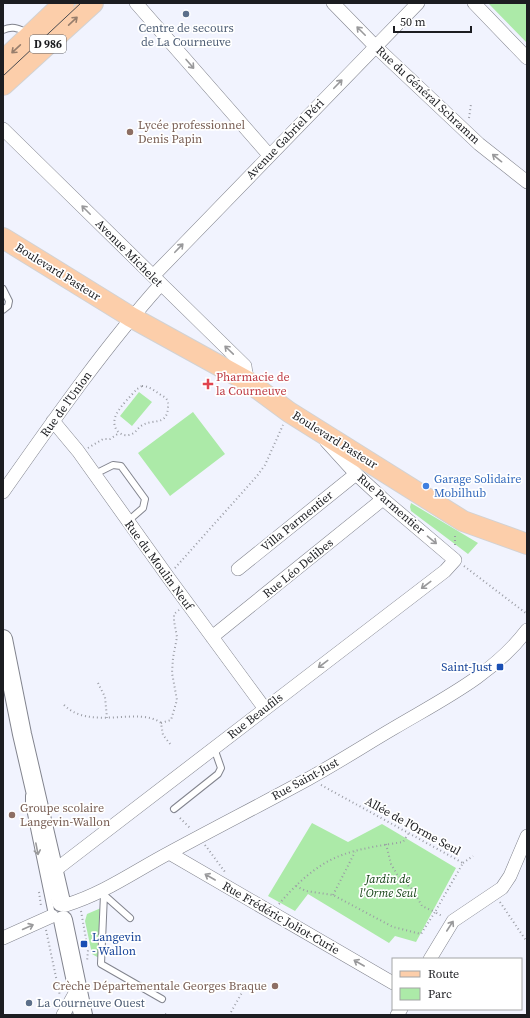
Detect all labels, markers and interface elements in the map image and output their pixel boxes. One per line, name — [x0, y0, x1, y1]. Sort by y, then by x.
scale bar — [394, 8, 471, 34]
marker: Centre de secours de La Courneuve — [181, 9, 191, 19]
text: 50 m — [400, 14, 426, 30]
one-way arrow — [68, 16, 78, 26]
place label: Centre de secours de La Courneuve — [138, 20, 234, 50]
one-way arrow — [356, 26, 365, 36]
road number: D 986 — [30, 35, 66, 53]
street label: Rue du Général Schramm — [373, 43, 484, 148]
one-way arrow — [11, 45, 21, 54]
one-way arrow — [185, 59, 194, 69]
one-way arrow — [333, 79, 343, 89]
street label: Avenue Gabriel Péri — [242, 95, 328, 183]
place label: Lycée professionnel Denis Papin — [138, 117, 245, 147]
marker: Lycée professionnel Denis Papin — [125, 127, 135, 137]
one-way arrow — [491, 153, 502, 162]
one-way arrow — [81, 205, 90, 215]
street label: Avenue Michelet — [92, 216, 166, 290]
street label: Boulevard Pasteur — [12, 239, 104, 305]
one-way arrow — [175, 243, 184, 253]
one-way arrow — [224, 345, 234, 355]
street label: Rue de l'Union — [37, 368, 95, 440]
place label: Pharmacie de la Courneuve — [216, 369, 290, 399]
marker: Pharmacie de la Courneuve — [203, 379, 213, 389]
street label: Boulevard Pasteur — [289, 407, 381, 473]
street label: Rue Parmentier — [354, 470, 428, 538]
place label: Garage Solidaire Mobilhub — [434, 471, 521, 501]
marker: Garage Solidaire Mobilhub — [421, 481, 431, 491]
street label: Villa Parmentier — [258, 487, 336, 555]
street label: Rue du Moulin Neuf — [121, 517, 198, 615]
street label: Rue Léo Delibes — [260, 535, 336, 601]
one-way arrow — [427, 536, 438, 545]
one-way arrow — [421, 581, 432, 590]
place label: Saint-Just — [441, 659, 492, 675]
one-way arrow — [317, 660, 328, 669]
marker: Saint-Just — [495, 662, 505, 672]
street label: Rue Beaufils — [224, 689, 286, 743]
street label: Rue Saint-Just — [269, 754, 341, 804]
street label: Allée de l'Orme Seul — [362, 793, 464, 859]
place label: Groupe scolaire Langevin-Wallon — [20, 800, 110, 830]
marker: Groupe scolaire Langevin-Wallon — [7, 810, 17, 820]
one-way arrow — [34, 842, 42, 855]
park label: Jardin de l'Orme Seul — [359, 871, 417, 901]
one-way arrow — [205, 872, 217, 880]
street label: Rue Frédéric Joliot-Curie — [219, 878, 343, 958]
one-way arrow — [446, 920, 454, 931]
one-way arrow — [21, 923, 33, 931]
place label: Langevin - Wallon — [92, 929, 141, 959]
marker: Langevin - Wallon — [79, 939, 89, 949]
legend — [392, 958, 522, 1010]
one-way arrow — [353, 959, 365, 967]
text: Route — [428, 966, 459, 982]
place label: Crèche Départementale Georges Braque — [53, 978, 267, 994]
marker: Crèche Départementale Georges Braque — [270, 981, 280, 991]
text: Parc — [428, 986, 452, 1002]
place label: La Courneuve Ouest — [37, 995, 145, 1011]
marker: La Courneuve Ouest — [24, 998, 34, 1008]

